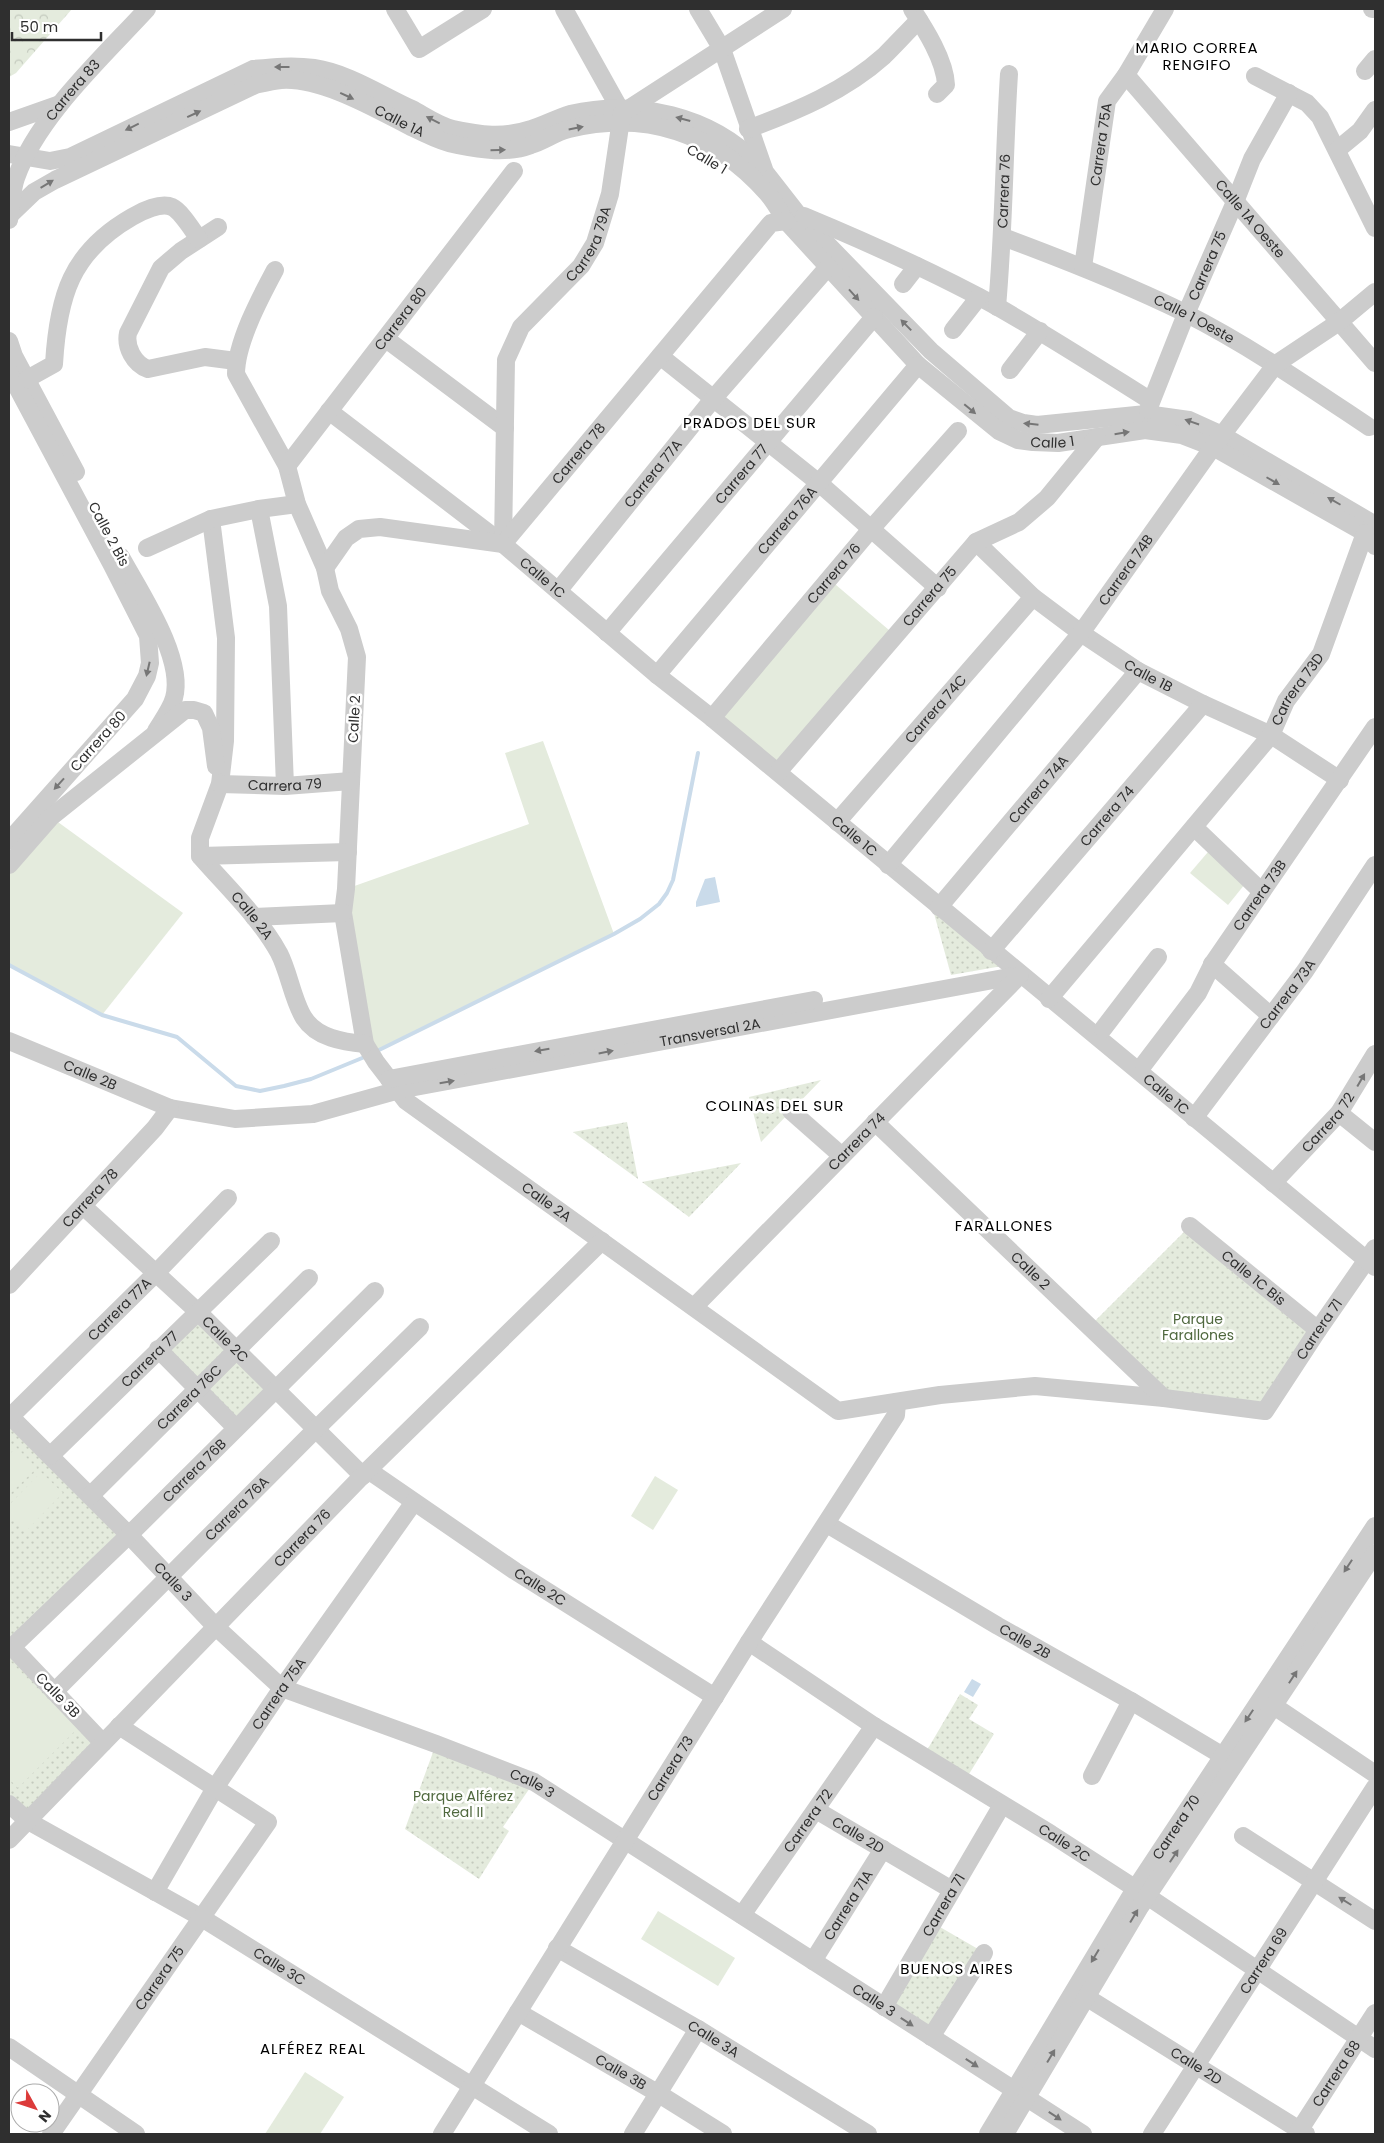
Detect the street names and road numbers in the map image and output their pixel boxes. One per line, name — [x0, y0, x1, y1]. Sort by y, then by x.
street label: Carrera 83 — [41, 55, 105, 125]
street label: Calle 1A — [371, 100, 428, 142]
street label: Carrera 75A — [1085, 101, 1117, 187]
street label: Calle 1 — [683, 139, 731, 179]
street label: Carrera 76 — [992, 154, 1015, 229]
street label: Calle 1A Oeste — [1211, 175, 1290, 263]
street label: Carrera 79A — [561, 204, 616, 286]
street label: Carrera 75 — [1183, 228, 1231, 304]
street label: Carrera 80 — [369, 283, 431, 355]
street label: Calle 1 Oeste — [1150, 289, 1239, 348]
street label: Carrera 78 — [547, 418, 610, 488]
street label: Calle 1 — [1030, 431, 1076, 453]
street label: Carrera 77A — [619, 435, 687, 512]
street label: Carrera 77 — [710, 439, 773, 509]
street label: Carrera 76A — [752, 482, 822, 559]
street label: Calle 2 Bis — [84, 498, 134, 570]
street label: Carrera 74B — [1094, 530, 1158, 610]
street label: Carrera 76 — [802, 538, 865, 608]
street label: Calle 1C — [515, 552, 570, 603]
street label: Carrera 75 — [898, 561, 961, 631]
street label: Carrera 73D — [1266, 649, 1329, 729]
street label: Calle 1B — [1120, 654, 1176, 697]
street label: Carrera 74C — [900, 670, 971, 748]
street label: Calle 2 — [343, 695, 365, 743]
street label: Carrera 80 — [65, 706, 131, 776]
street label: Carrera 74A — [1004, 751, 1073, 828]
street label: Carrera 79 — [247, 773, 323, 796]
street label: Carrera 74 — [1075, 781, 1139, 851]
street label: Calle 1C — [827, 811, 882, 861]
street label: Carrera 73B — [1228, 856, 1291, 935]
street label: Calle 2A — [227, 887, 278, 944]
street label: Carrera 73A — [1254, 955, 1320, 1034]
street label: Transversal 2A — [658, 1013, 762, 1052]
street label: Calle 2B — [60, 1055, 120, 1095]
street label: Calle 1C — [1139, 1069, 1194, 1120]
street label: Carrera 72 — [1297, 1089, 1359, 1157]
street label: Carrera 74 — [823, 1108, 890, 1175]
street label: Carrera 78 — [57, 1164, 123, 1232]
street label: Calle 2A — [517, 1177, 576, 1227]
street label: Calle 1C Bis — [1217, 1245, 1290, 1310]
street label: Calle 2 — [1006, 1247, 1055, 1294]
street label: Carrera 77A — [83, 1273, 156, 1345]
street label: Carrera 71 — [1291, 1294, 1347, 1364]
street label: Calle 2C — [198, 1311, 253, 1367]
street label: Carrera 77 — [116, 1326, 183, 1392]
street label: Carrera 76C — [152, 1360, 226, 1434]
street label: Carrera 76B — [158, 1434, 231, 1507]
street label: Carrera 76A — [200, 1472, 273, 1545]
street label: Carrera 76 — [269, 1504, 335, 1572]
street label: Calle 3 — [149, 1557, 197, 1606]
street label: Calle 2C — [510, 1563, 570, 1611]
street label: Calle 2B — [995, 1619, 1054, 1664]
street label: Carrera 75A — [247, 1653, 311, 1734]
street label: Calle 3B — [31, 1668, 85, 1722]
street label: Carrera 73 — [642, 1732, 698, 1805]
street label: Calle 3 — [507, 1764, 559, 1803]
street label: Carrera 72 — [779, 1785, 837, 1857]
street label: Carrera 70 — [1147, 1791, 1205, 1864]
street label: Calle 2D — [828, 1812, 888, 1858]
street label: Calle 2C — [1035, 1819, 1094, 1867]
street label: Carrera 71A — [818, 1866, 878, 1944]
street label: Carrera 71 — [917, 1870, 970, 1940]
street label: Carrera 69 — [1235, 1923, 1292, 1998]
street label: Carrera 75 — [130, 1942, 189, 2014]
street label: Calle 3C — [249, 1942, 310, 1990]
street label: Calle 3 — [848, 1979, 899, 2021]
street label: Calle 3A — [684, 2015, 743, 2062]
street label: Carrera 68 — [1307, 2036, 1365, 2111]
street label: Calle 2D — [1167, 2042, 1226, 2089]
street label: Calle 3B — [591, 2049, 650, 2095]

